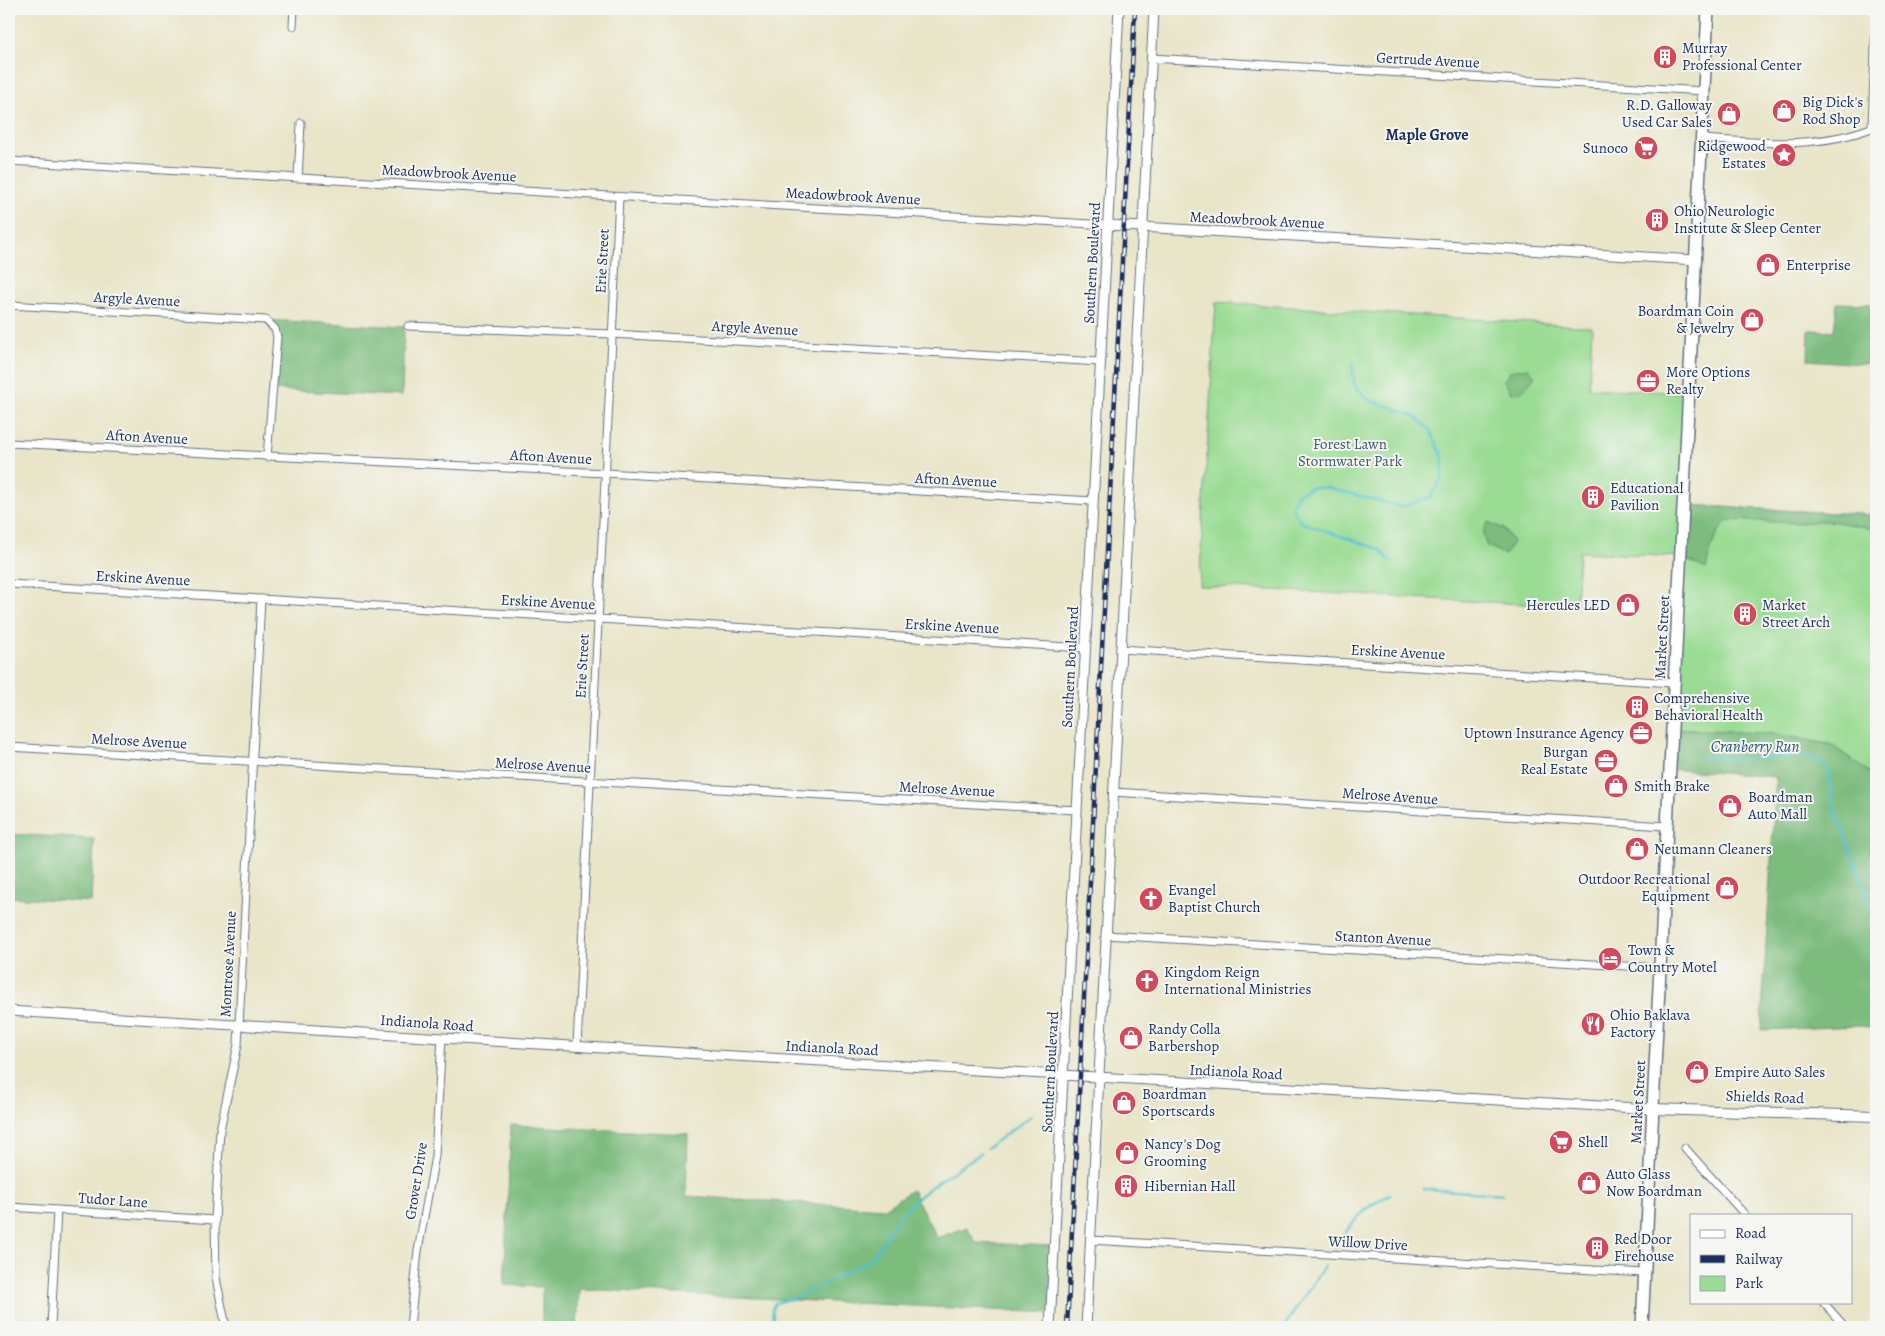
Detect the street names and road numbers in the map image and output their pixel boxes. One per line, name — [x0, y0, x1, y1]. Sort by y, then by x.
street label: Gertrude Avenue — [1376, 47, 1480, 73]
street label: Meadowbrook Avenue — [381, 159, 517, 187]
street label: Meadowbrook Avenue — [785, 182, 921, 210]
street label: Southern Boulevard — [1079, 201, 1105, 324]
street label: Meadowbrook Avenue — [1189, 206, 1325, 234]
street label: Erie Street — [590, 228, 614, 294]
street label: Argyle Avenue — [92, 287, 181, 311]
street label: Argyle Avenue — [710, 316, 799, 340]
street label: Afton Avenue — [105, 425, 189, 449]
street label: Afton Avenue — [509, 445, 593, 469]
street label: Afton Avenue — [914, 468, 998, 492]
street label: Erskine Avenue — [95, 566, 191, 590]
street label: Erskine Avenue — [500, 590, 596, 614]
street label: Market Street — [1650, 595, 1674, 679]
street label: Southern Boulevard — [1057, 605, 1083, 728]
street label: Erskine Avenue — [904, 614, 1000, 638]
street label: Erie Street — [570, 633, 594, 699]
street label: Erskine Avenue — [1350, 640, 1446, 664]
street label: Melrose Avenue — [90, 728, 188, 754]
street label: Melrose Avenue — [494, 752, 592, 778]
street label: Melrose Avenue — [898, 776, 996, 802]
street label: Melrose Avenue — [1341, 783, 1439, 809]
street label: Montrose Avenue — [215, 910, 241, 1018]
street label: Stanton Avenue — [1334, 925, 1432, 951]
street label: Indianola Road — [380, 1010, 475, 1036]
street label: Southern Boulevard — [1037, 1010, 1063, 1133]
street label: Indianola Road — [785, 1036, 880, 1060]
street label: Indianola Road — [1189, 1060, 1284, 1084]
street label: Market Street — [1626, 1060, 1650, 1144]
street label: Shields Road — [1725, 1086, 1806, 1108]
street label: Grover Drive — [400, 1141, 432, 1221]
street label: Tudor Lane — [78, 1188, 149, 1212]
street label: Willow Drive — [1327, 1231, 1408, 1255]

